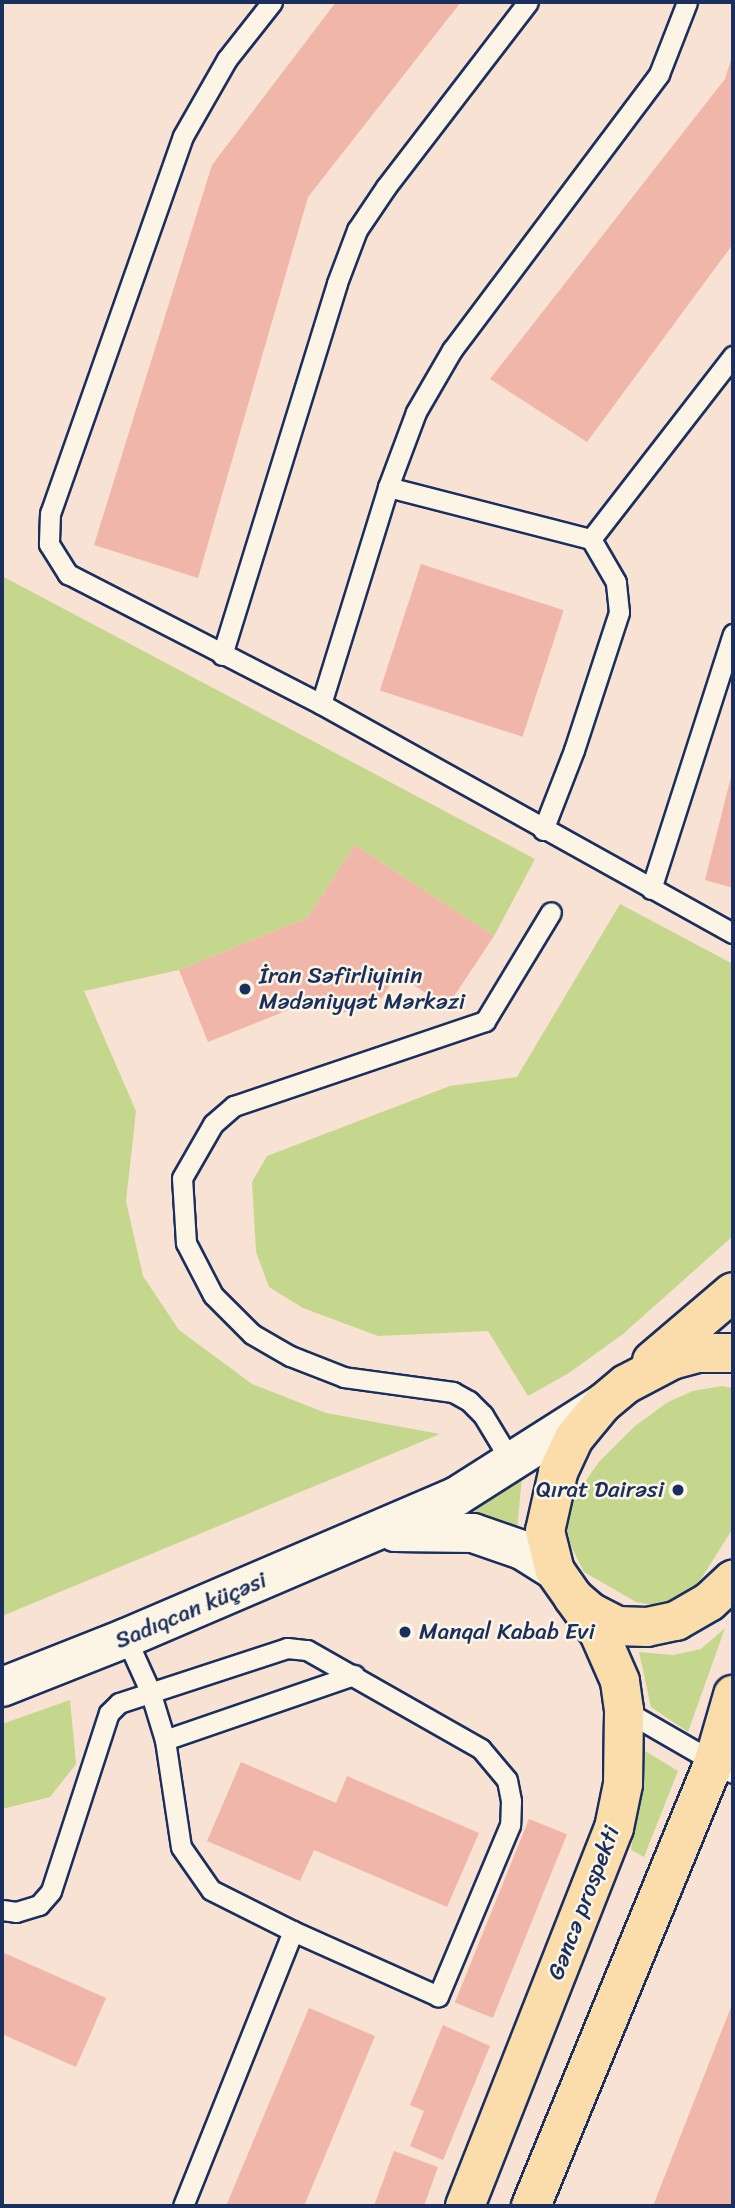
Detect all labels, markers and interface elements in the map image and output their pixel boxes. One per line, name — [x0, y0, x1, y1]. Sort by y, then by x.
place label: İran Səfirliyinin Mədəniyyət Mərkəzi — [259, 962, 465, 1016]
marker: İran Səfirliyinin Mədəniyyət Mərkəzi — [237, 981, 253, 997]
place label: Qırat Dairəsi — [536, 1476, 664, 1504]
marker: Qırat Dairəsi — [670, 1482, 686, 1498]
street label: Sadıqcan küçəsi — [111, 1567, 271, 1655]
place label: Manqal Kabab Evi — [419, 1618, 595, 1646]
marker: Manqal Kabab Evi — [397, 1624, 413, 1640]
street label: Gəncə prospekti — [542, 1822, 626, 1984]

